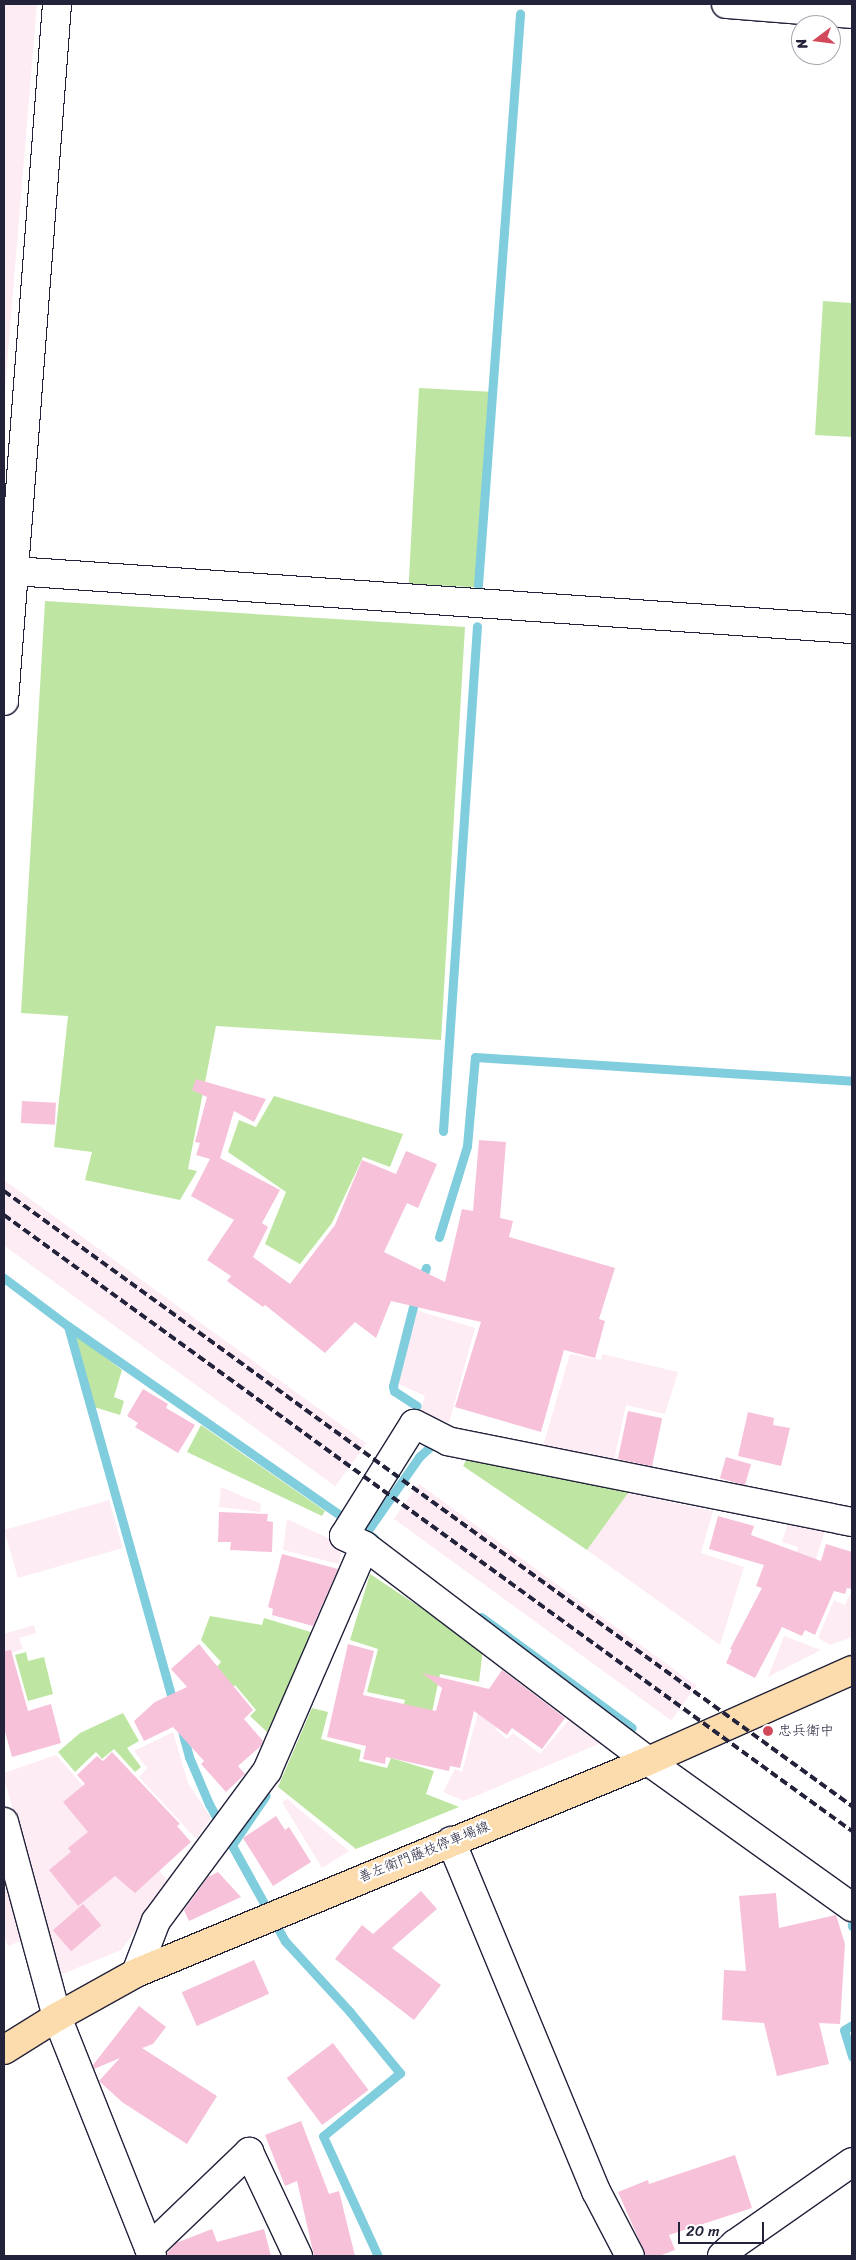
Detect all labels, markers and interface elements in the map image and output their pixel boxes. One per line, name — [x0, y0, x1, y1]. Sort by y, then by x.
north arrow — [791, 15, 841, 65]
text: N — [789, 36, 815, 52]
place label: 忠兵衛中 — [778, 1723, 834, 1739]
marker: 忠兵衛中 — [762, 1725, 774, 1737]
street label: 善左衛門藤枝停車場線 — [356, 1818, 492, 1886]
scale bar — [681, 2212, 767, 2244]
text: 20 m — [686, 2218, 720, 2244]

